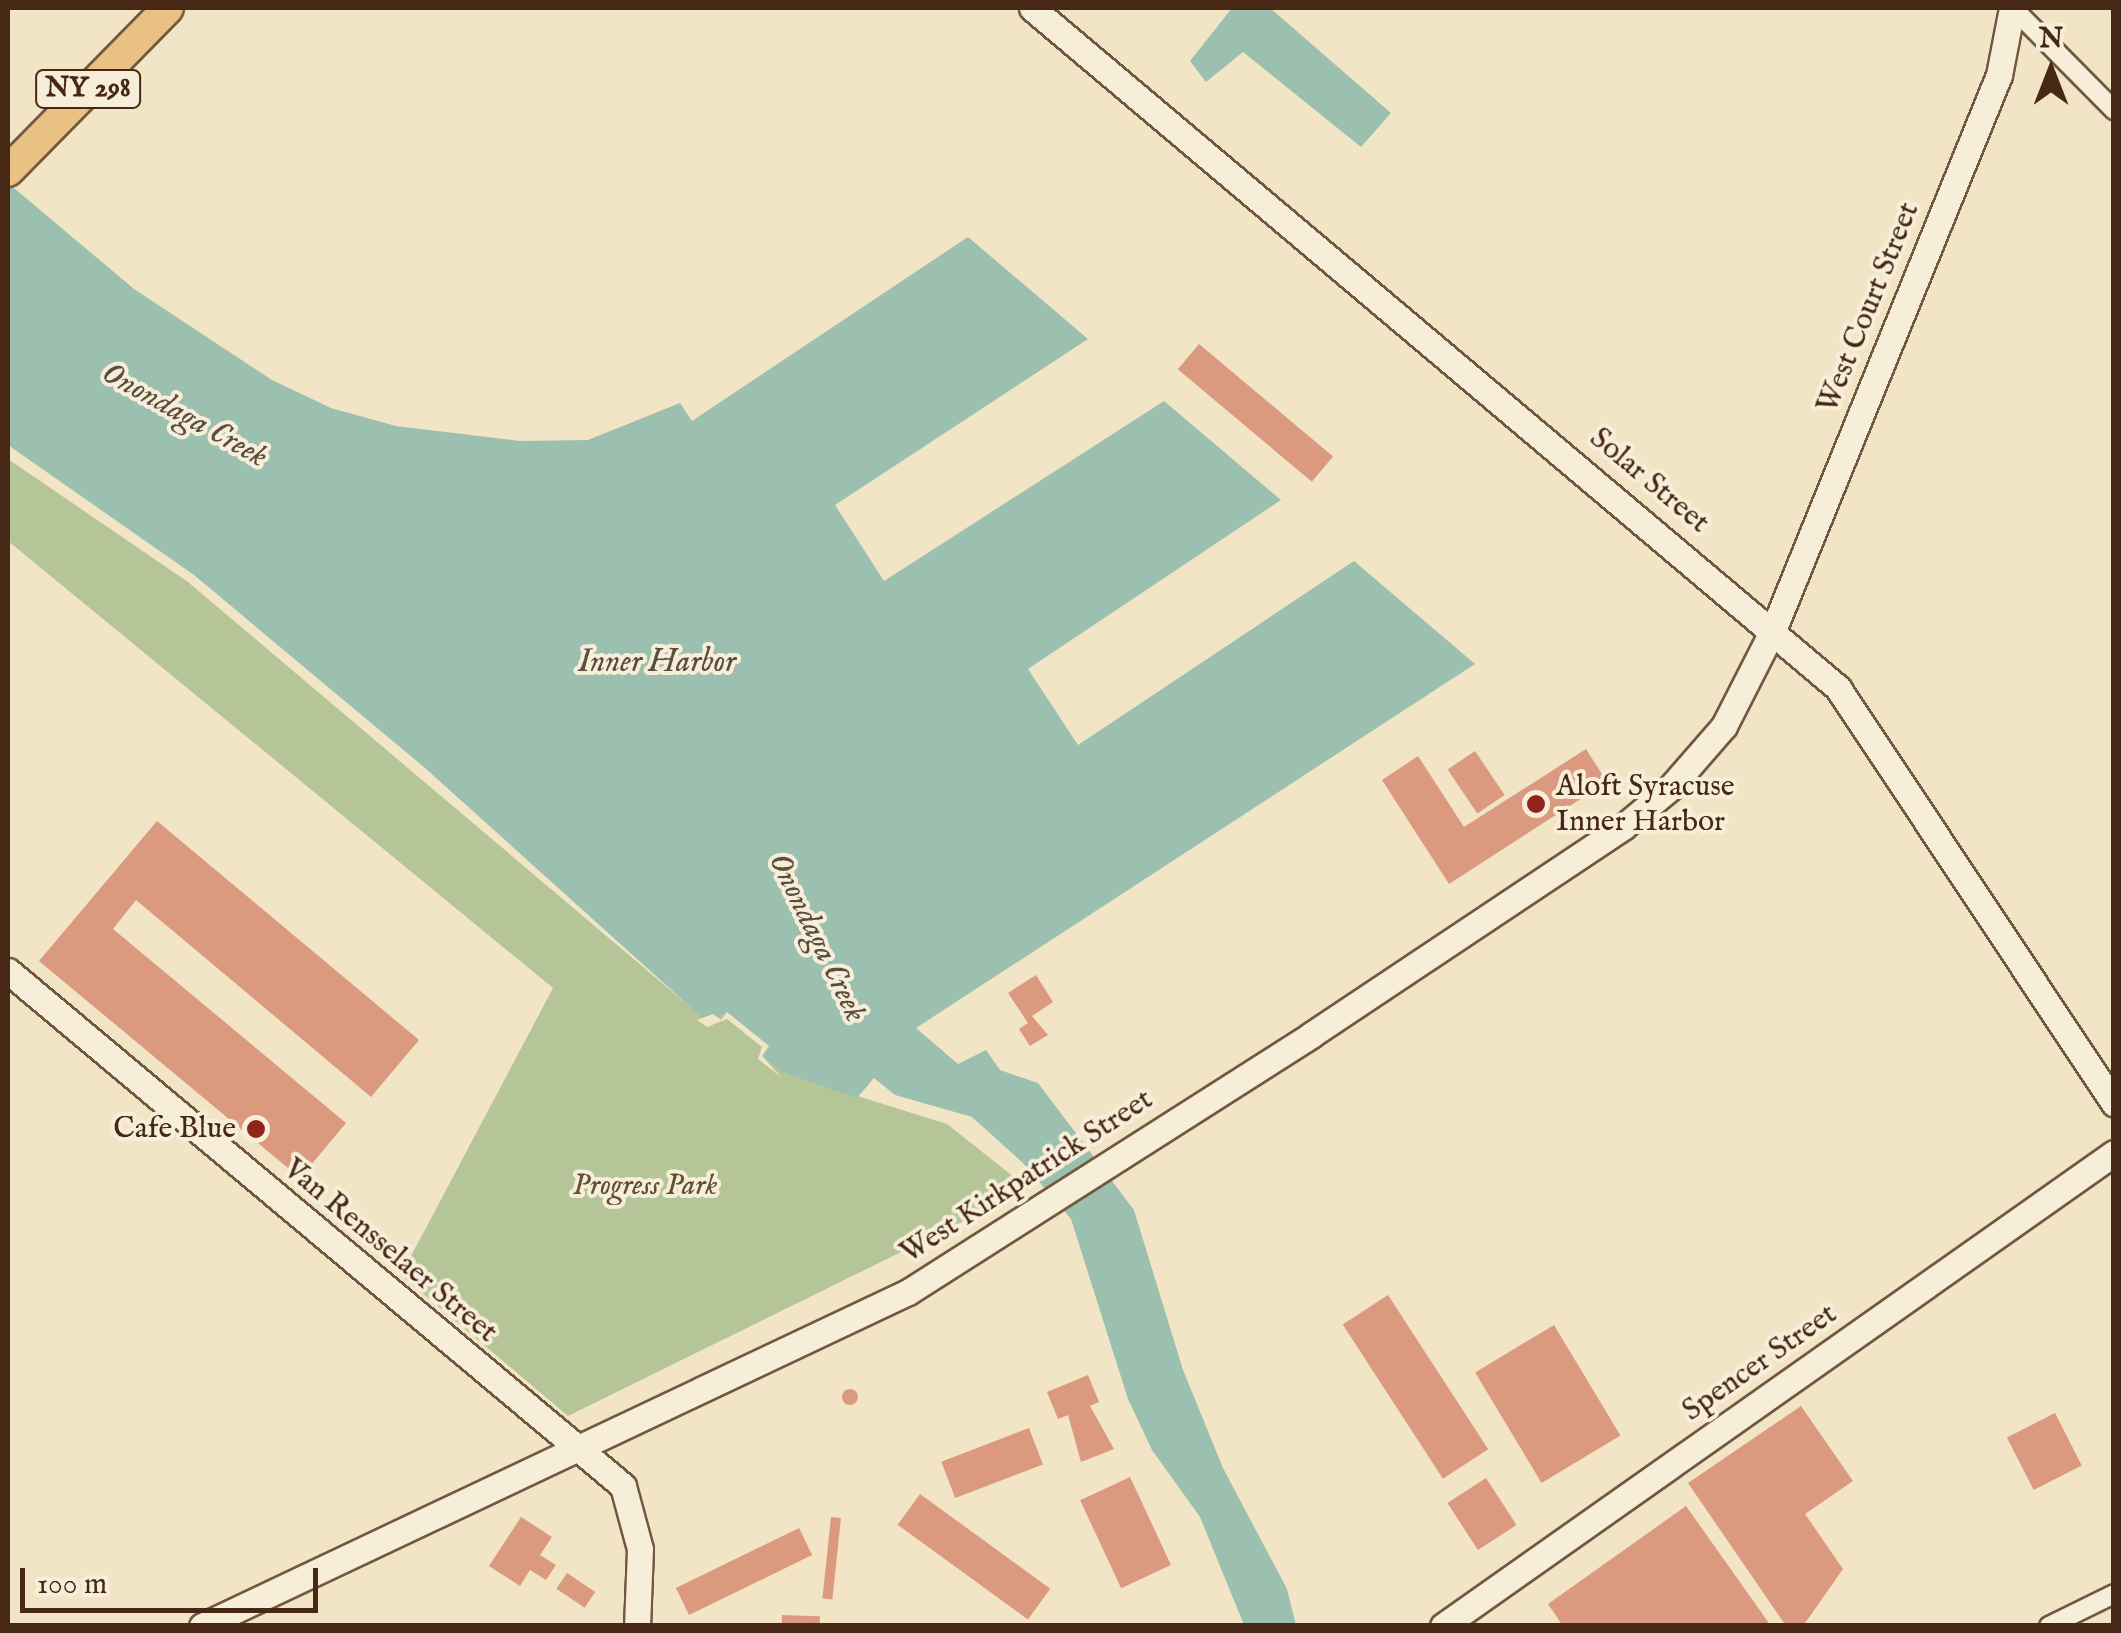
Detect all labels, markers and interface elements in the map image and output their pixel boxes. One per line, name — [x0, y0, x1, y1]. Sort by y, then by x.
north arrow — [2001, 20, 2101, 120]
text: N — [2039, 22, 2063, 57]
road number: NY 298 — [33, 66, 143, 112]
street label: West Court Street — [1810, 198, 1928, 418]
water label: Onondaga Creek — [95, 355, 273, 477]
street label: Solar Street — [1582, 421, 1716, 541]
water label: Inner Harbor — [578, 644, 736, 682]
place label: Aloft Syracuse Inner Harbor — [1556, 769, 1735, 840]
marker: Aloft Syracuse Inner Harbor — [1525, 793, 1547, 815]
water label: Onondaga Creek — [759, 847, 873, 1029]
street label: West Kirkpatrick Street — [894, 1082, 1160, 1272]
place label: Cafe Blue — [113, 1111, 236, 1147]
marker: Cafe Blue — [245, 1118, 267, 1140]
street label: Van Rensselaer Street — [276, 1151, 504, 1351]
park label: Progress Park — [573, 1168, 717, 1204]
street label: Spencer Street — [1676, 1297, 1844, 1429]
scale bar — [25, 1548, 322, 1610]
text: 100 m — [37, 1566, 107, 1604]

